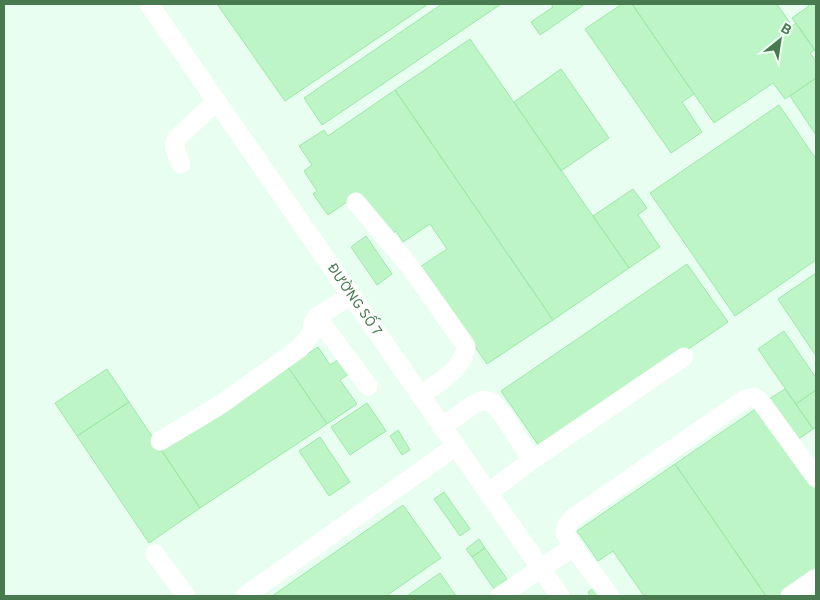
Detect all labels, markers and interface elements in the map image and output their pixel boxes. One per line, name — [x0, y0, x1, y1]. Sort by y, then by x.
north arrow — [755, 15, 805, 65]
text: B — [777, 20, 794, 40]
street label: ĐƯỜNG SỐ 7 — [323, 260, 385, 339]

